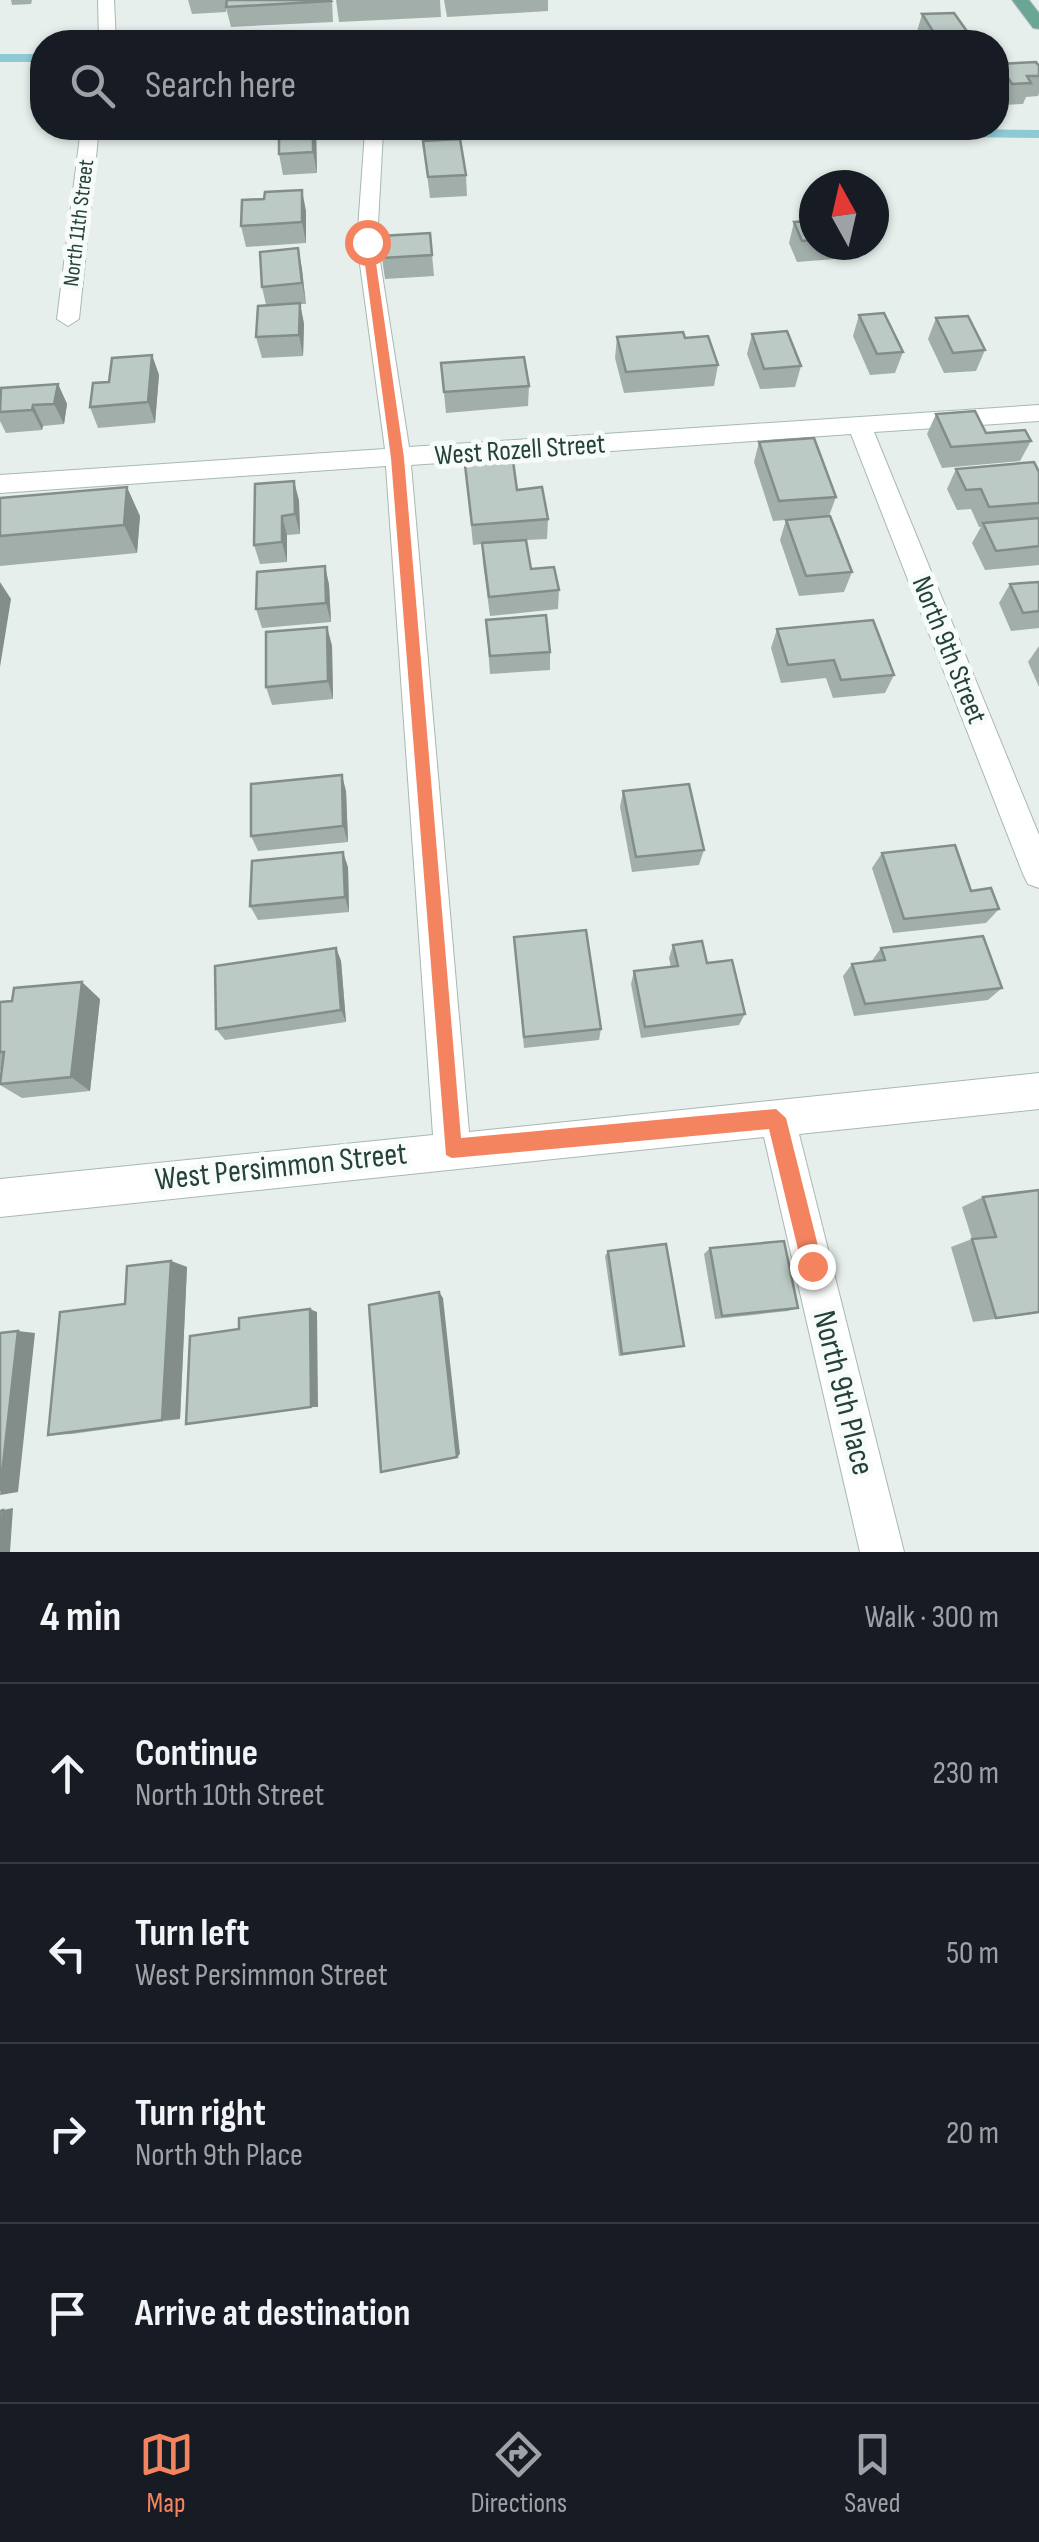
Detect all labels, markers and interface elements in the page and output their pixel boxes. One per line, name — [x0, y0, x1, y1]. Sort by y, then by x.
search box — [30, 30, 1009, 140]
icon: search — [65, 58, 120, 113]
text: Search here — [145, 63, 296, 108]
street label: North 11th Street — [58, 158, 100, 288]
north arrow — [799, 170, 889, 260]
route start — [345, 220, 391, 266]
street label: West Rozell Street — [434, 428, 606, 472]
street label: North 9th Street — [904, 572, 994, 728]
street label: West Persimmon Street — [153, 1134, 409, 1200]
route end — [790, 1244, 836, 1290]
street label: North 9th Place — [804, 1307, 882, 1479]
text: 4 min — [40, 1592, 121, 1643]
text: Walk · 300 m — [864, 1598, 999, 1637]
text: Continue — [135, 1731, 258, 1776]
icon: ahead — [40, 1746, 95, 1801]
text: 230 m — [932, 1754, 999, 1793]
text: North 10th Street — [135, 1776, 324, 1815]
text: Turn left — [135, 1911, 249, 1956]
icon: left — [40, 1926, 95, 1981]
text: 50 m — [946, 1934, 999, 1973]
text: West Persimmon Street — [135, 1956, 388, 1995]
text: Turn right — [135, 2091, 266, 2136]
icon: right — [40, 2106, 95, 2161]
text: 20 m — [946, 2114, 999, 2153]
text: North 9th Place — [135, 2136, 303, 2175]
icon: arrive — [40, 2286, 95, 2341]
text: Arrive at destination — [135, 2291, 410, 2336]
tab: Map — [139, 2427, 194, 2520]
tab: Directions — [471, 2427, 567, 2520]
tab: Saved — [844, 2427, 900, 2520]

